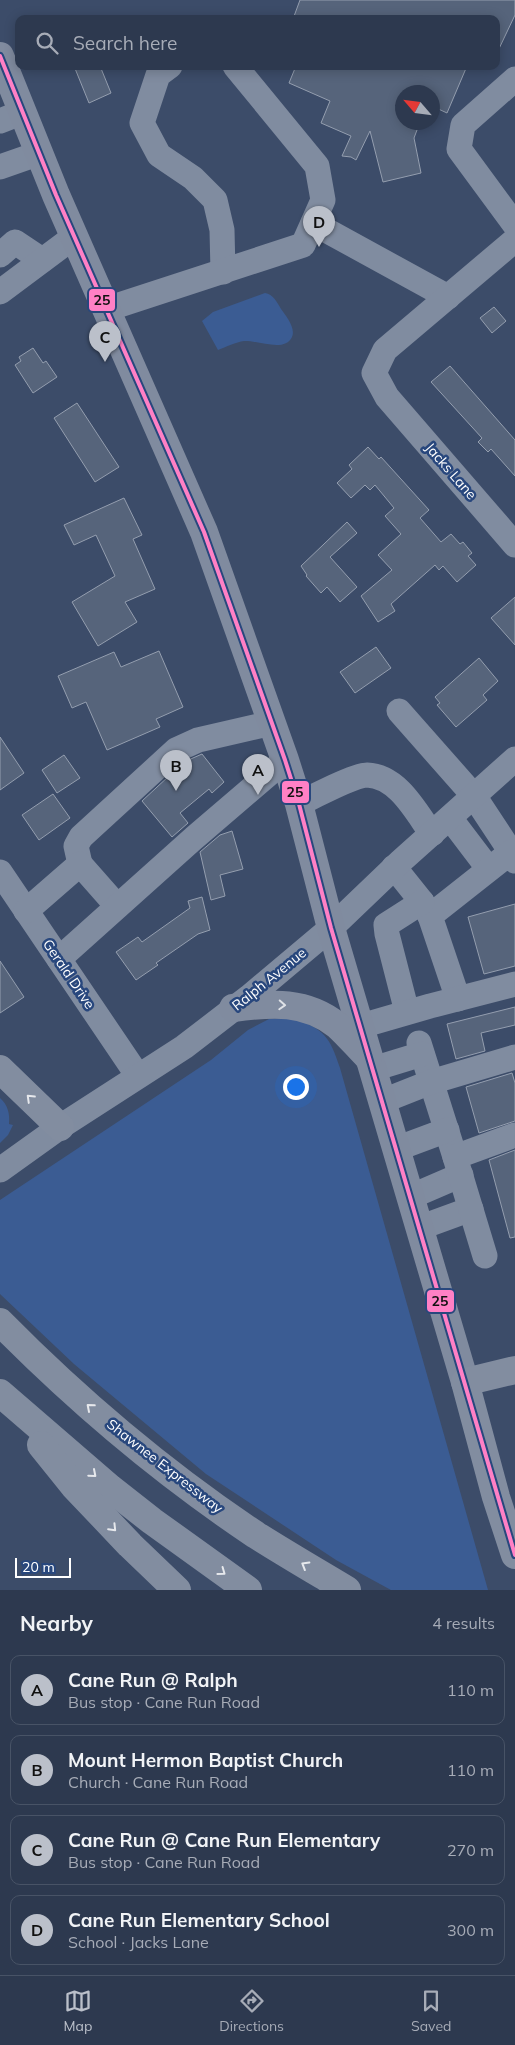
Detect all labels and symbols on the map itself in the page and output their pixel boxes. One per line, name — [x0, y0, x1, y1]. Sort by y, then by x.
north arrow — [395, 85, 440, 130]
pin: D — [303, 206, 335, 247]
line badge: 25 — [88, 288, 116, 312]
text: 25 — [94, 291, 110, 309]
pin: C — [89, 321, 121, 362]
street label: Jacks Lane — [421, 439, 481, 503]
pin: B — [160, 750, 192, 791]
pin: A — [242, 754, 274, 795]
line badge: 25 — [281, 780, 310, 804]
text: 25 — [287, 783, 303, 801]
street label: Gerald Drive — [39, 936, 99, 1012]
street label: Ralph Avenue — [228, 944, 310, 1014]
one-way arrow — [278, 999, 286, 1010]
your location — [283, 1074, 309, 1100]
one-way arrow — [27, 1095, 36, 1104]
line badge: 25 — [426, 1289, 455, 1313]
text: 25 — [432, 1292, 448, 1310]
one-way arrow — [87, 1404, 96, 1412]
street label: Shawnee Expressway — [103, 1415, 227, 1517]
one-way arrow — [88, 1468, 97, 1477]
one-way arrow — [107, 1522, 116, 1531]
scale bar — [15, 1555, 71, 1578]
one-way arrow — [302, 1561, 311, 1571]
one-way arrow — [216, 1566, 226, 1575]

